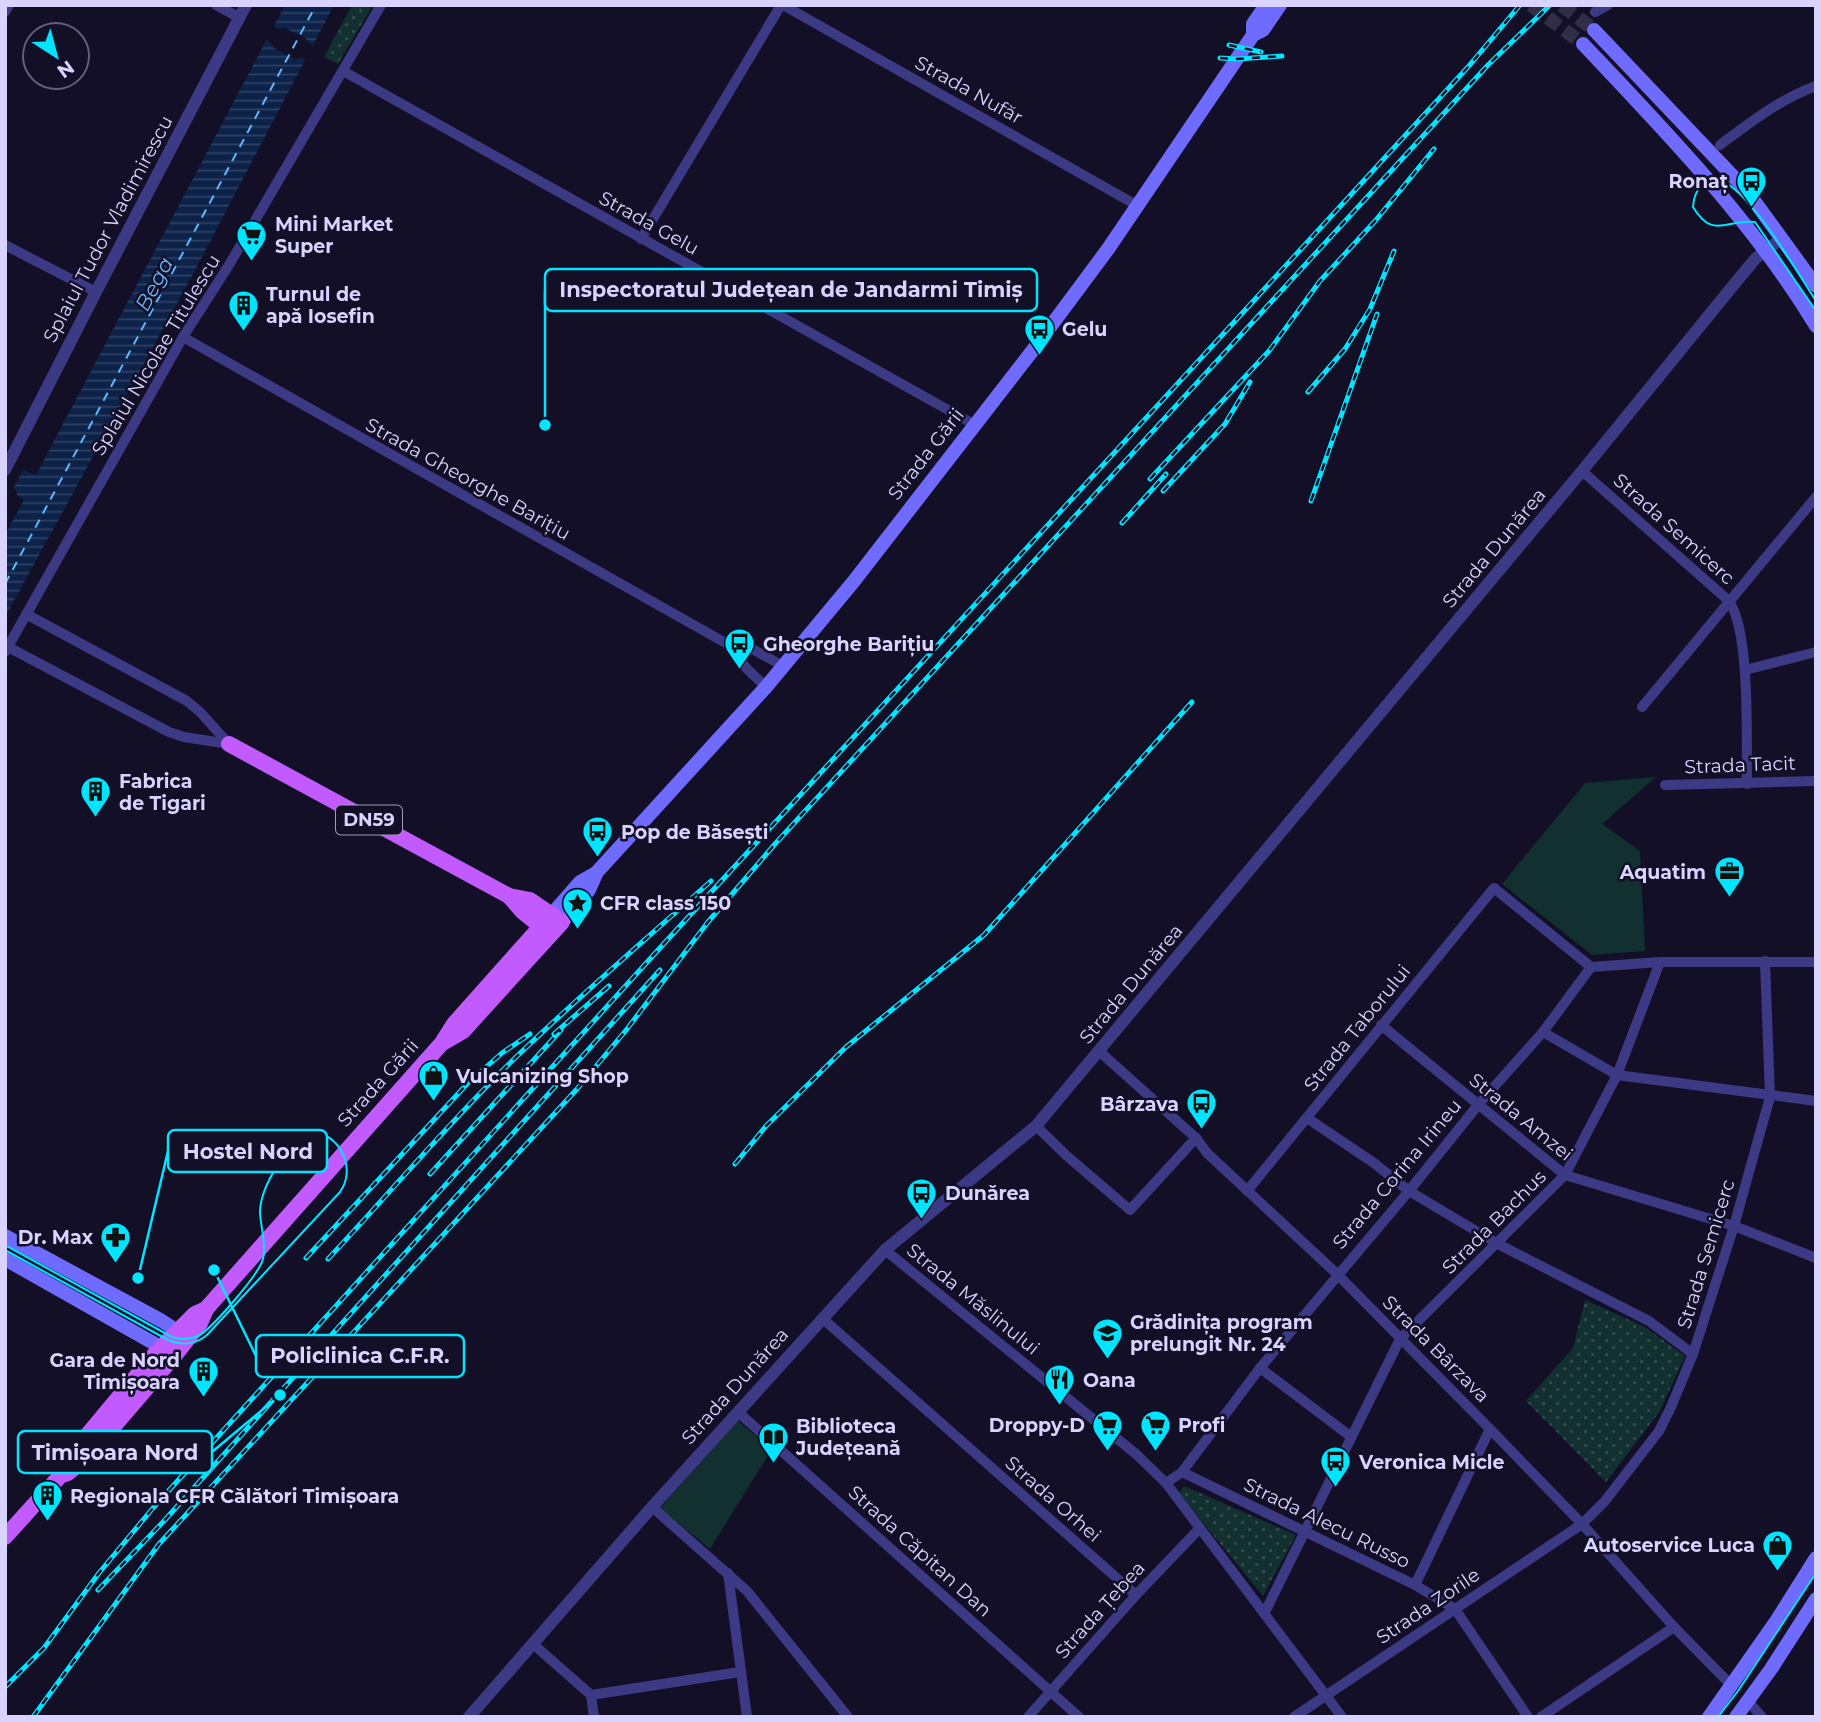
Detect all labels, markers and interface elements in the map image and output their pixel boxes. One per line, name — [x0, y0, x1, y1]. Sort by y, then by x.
north arrow — [21, 21, 91, 91]
street label: Strada Nufăr — [911, 51, 1027, 129]
text: N — [53, 56, 79, 83]
street label: Splaiul Tudor Vladimirescu — [38, 112, 178, 346]
bus stop icon: Ronaț — [1734, 164, 1768, 208]
place label: Ronaț — [1668, 170, 1728, 194]
street label: Strada Gelu — [595, 186, 703, 260]
place label: Mini Market Super — [275, 213, 393, 258]
supermarket icon: Mini Market Super — [235, 218, 269, 262]
street label: Splaiul Nicolae Titulescu — [87, 250, 225, 460]
water label: Bega — [130, 253, 178, 315]
callout: Inspectoratul Județean de Jandarmi Timiș — [545, 269, 1037, 311]
text: Inspectoratul Județean de Jandarmi Timiș — [559, 277, 1023, 303]
place label: Turnul de apă Iosefin — [266, 283, 375, 328]
building icon: Turnul de apă Iosefin — [226, 288, 260, 332]
bus stop icon: Gelu — [1022, 312, 1056, 356]
place label: Gelu — [1062, 318, 1107, 341]
street label: Strada Gării — [883, 404, 969, 504]
street label: Strada Gheorghe Barițiu — [361, 413, 574, 546]
street label: Strada Semicerc — [1609, 469, 1739, 589]
street label: Strada Dunărea — [1437, 484, 1551, 612]
bus stop icon: Gheorghe Barițiu — [723, 627, 757, 671]
place label: Gheorghe Barițiu — [763, 633, 934, 657]
street label: Strada Tacit — [1684, 752, 1796, 778]
place label: Fabrica de Tigari — [119, 770, 206, 815]
building icon: Fabrica de Tigari — [79, 775, 113, 819]
road number: DN59 — [336, 806, 402, 834]
bus stop icon: Pop de Băsești — [581, 815, 615, 859]
place label: Pop de Băsești — [621, 821, 769, 845]
office icon: Aquatim — [1712, 855, 1746, 899]
place label: Aquatim — [1619, 861, 1706, 884]
place icon: CFR class 150 — [560, 886, 594, 930]
place label: CFR class 150 — [600, 892, 731, 915]
street label: Strada Dunărea — [1074, 920, 1188, 1048]
street label: Strada Taborului — [1299, 960, 1415, 1096]
street label: Strada Gării — [333, 1034, 423, 1132]
shop icon: Vulcanizing Shop — [416, 1059, 450, 1103]
place label: Vulcanizing Shop — [455, 1065, 629, 1088]
street label: Strada Amzei — [1465, 1068, 1577, 1166]
bus stop icon: Bârzava — [1185, 1087, 1219, 1131]
place label: Bârzava — [1100, 1093, 1179, 1116]
street label: Strada Corina Irineu — [1328, 1094, 1466, 1254]
callout: Hostel Nord — [168, 1130, 327, 1172]
text: Hostel Nord — [183, 1139, 313, 1164]
street label: Strada Bachus — [1437, 1165, 1551, 1279]
bus stop icon: Dunărea — [905, 1176, 939, 1220]
street label: Strada Semicerc — [1672, 1177, 1740, 1331]
place label: Dunărea — [945, 1182, 1030, 1205]
pharmacy icon: Dr. Max — [99, 1220, 133, 1264]
place label: Dr. Max — [18, 1226, 94, 1249]
street label: Strada Măslinului — [902, 1238, 1044, 1360]
street label: Strada Bârzava — [1378, 1291, 1494, 1407]
place label: Grădinița program prelungit Nr. 24 — [1130, 1311, 1313, 1356]
school or university icon: Grădinița program prelungit Nr. 24 — [1090, 1316, 1124, 1360]
street label: Strada Dunărea — [677, 1323, 793, 1449]
callout: Policlinica C.F.R. — [256, 1335, 464, 1377]
text: Policlinica C.F.R. — [270, 1343, 450, 1368]
place label: Gara de Nord Timișoara — [50, 1349, 180, 1395]
building icon: Gara de Nord Timișoara — [186, 1354, 220, 1398]
restaurant icon: Oana — [1043, 1363, 1077, 1407]
place label: Oana — [1083, 1369, 1136, 1392]
supermarket icon: Droppy-D — [1091, 1408, 1125, 1452]
supermarket icon: Profi — [1138, 1408, 1172, 1452]
place label: Droppy-D — [989, 1414, 1085, 1437]
place label: Profi — [1178, 1414, 1225, 1437]
place label: Biblioteca Județeană — [795, 1415, 901, 1461]
library icon: Biblioteca Județeană — [756, 1420, 790, 1464]
callout: Timișoara Nord — [18, 1431, 212, 1473]
text: Timișoara Nord — [32, 1440, 198, 1466]
bus stop icon: Veronica Micle — [1319, 1445, 1353, 1489]
street label: Strada Orhei — [1000, 1451, 1106, 1547]
place label: Veronica Micle — [1358, 1451, 1505, 1474]
street label: Strada Alecu Russo — [1240, 1473, 1414, 1573]
building icon: Regionala CFR Călători Timișoara — [30, 1479, 64, 1523]
street label: Strada Căpitan Dan — [844, 1481, 996, 1621]
place label: Regionala CFR Călători Timișoara — [70, 1485, 399, 1509]
shop icon: Autoservice Luca — [1761, 1528, 1795, 1572]
place label: Autoservice Luca — [1583, 1534, 1755, 1557]
street label: Strada Țebea — [1050, 1557, 1150, 1664]
street label: Strada Zorile — [1372, 1563, 1484, 1649]

